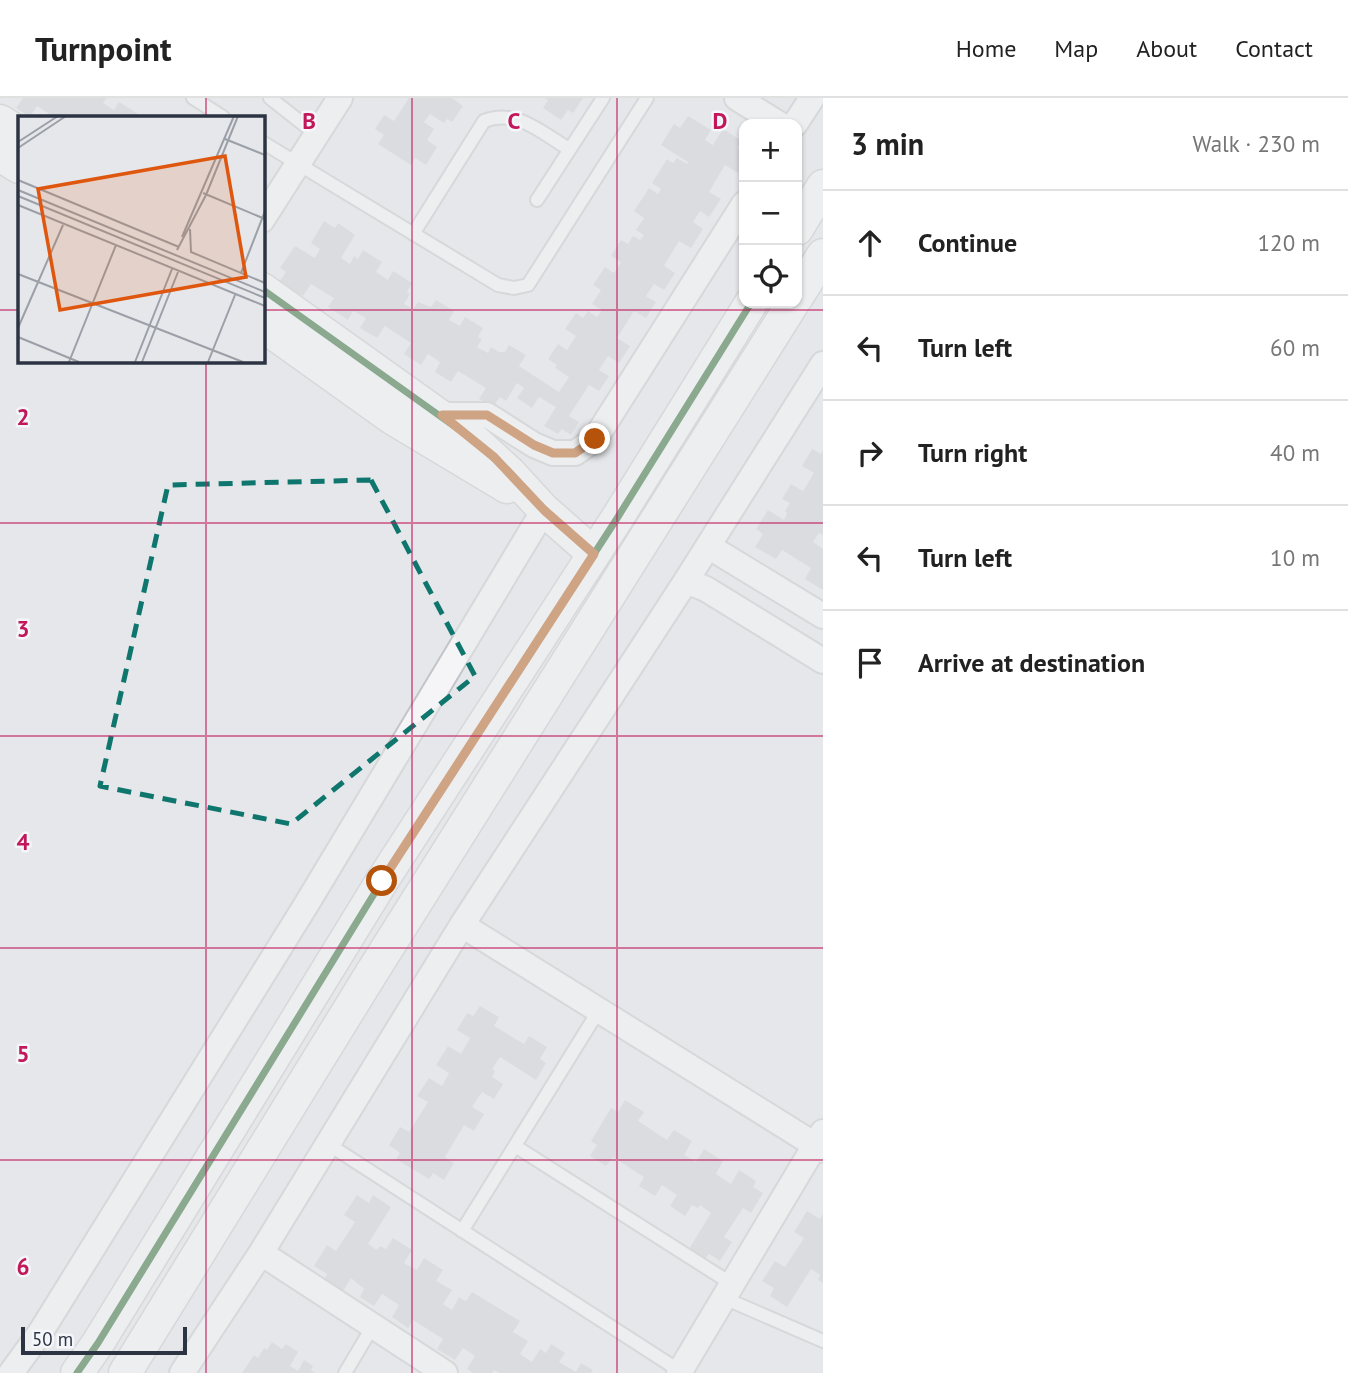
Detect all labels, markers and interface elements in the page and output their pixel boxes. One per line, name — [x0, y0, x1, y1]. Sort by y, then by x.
text: Turnpoint — [35, 27, 172, 70]
text: Home — [956, 33, 1016, 64]
text: Map — [1054, 33, 1098, 64]
text: About — [1136, 33, 1197, 64]
text: Contact — [1235, 33, 1313, 64]
text: B — [302, 106, 316, 135]
text: C — [508, 106, 521, 135]
text: D — [713, 106, 727, 135]
inset map — [18, 116, 264, 362]
map controls — [739, 119, 802, 308]
button: + — [739, 119, 802, 182]
text: 3 min — [851, 124, 924, 163]
text: Walk · 230 m — [1193, 129, 1320, 158]
button: − — [739, 182, 802, 245]
icon: ahead — [851, 224, 889, 262]
text: Continue — [918, 226, 1017, 259]
text: 120 m — [1258, 228, 1320, 257]
button: locate — [739, 245, 802, 308]
icon: left — [851, 329, 889, 367]
text: Turn left — [918, 331, 1012, 364]
text: 60 m — [1270, 333, 1320, 362]
text: 2 — [16, 402, 30, 431]
route end — [579, 423, 610, 454]
icon: right — [851, 434, 889, 472]
text: Turn right — [918, 436, 1027, 469]
text: 40 m — [1270, 438, 1320, 467]
icon: left — [851, 539, 889, 577]
text: Turn left — [918, 541, 1012, 574]
text: 10 m — [1270, 543, 1320, 572]
text: 3 — [16, 614, 30, 643]
icon: arrive — [851, 644, 889, 682]
text: Arrive at destination — [918, 646, 1145, 679]
text: 4 — [16, 827, 30, 856]
route start — [366, 865, 397, 896]
text: 5 — [16, 1039, 30, 1068]
text: 6 — [16, 1252, 30, 1281]
scale bar — [21, 1324, 187, 1356]
text: 50 m — [32, 1327, 73, 1351]

